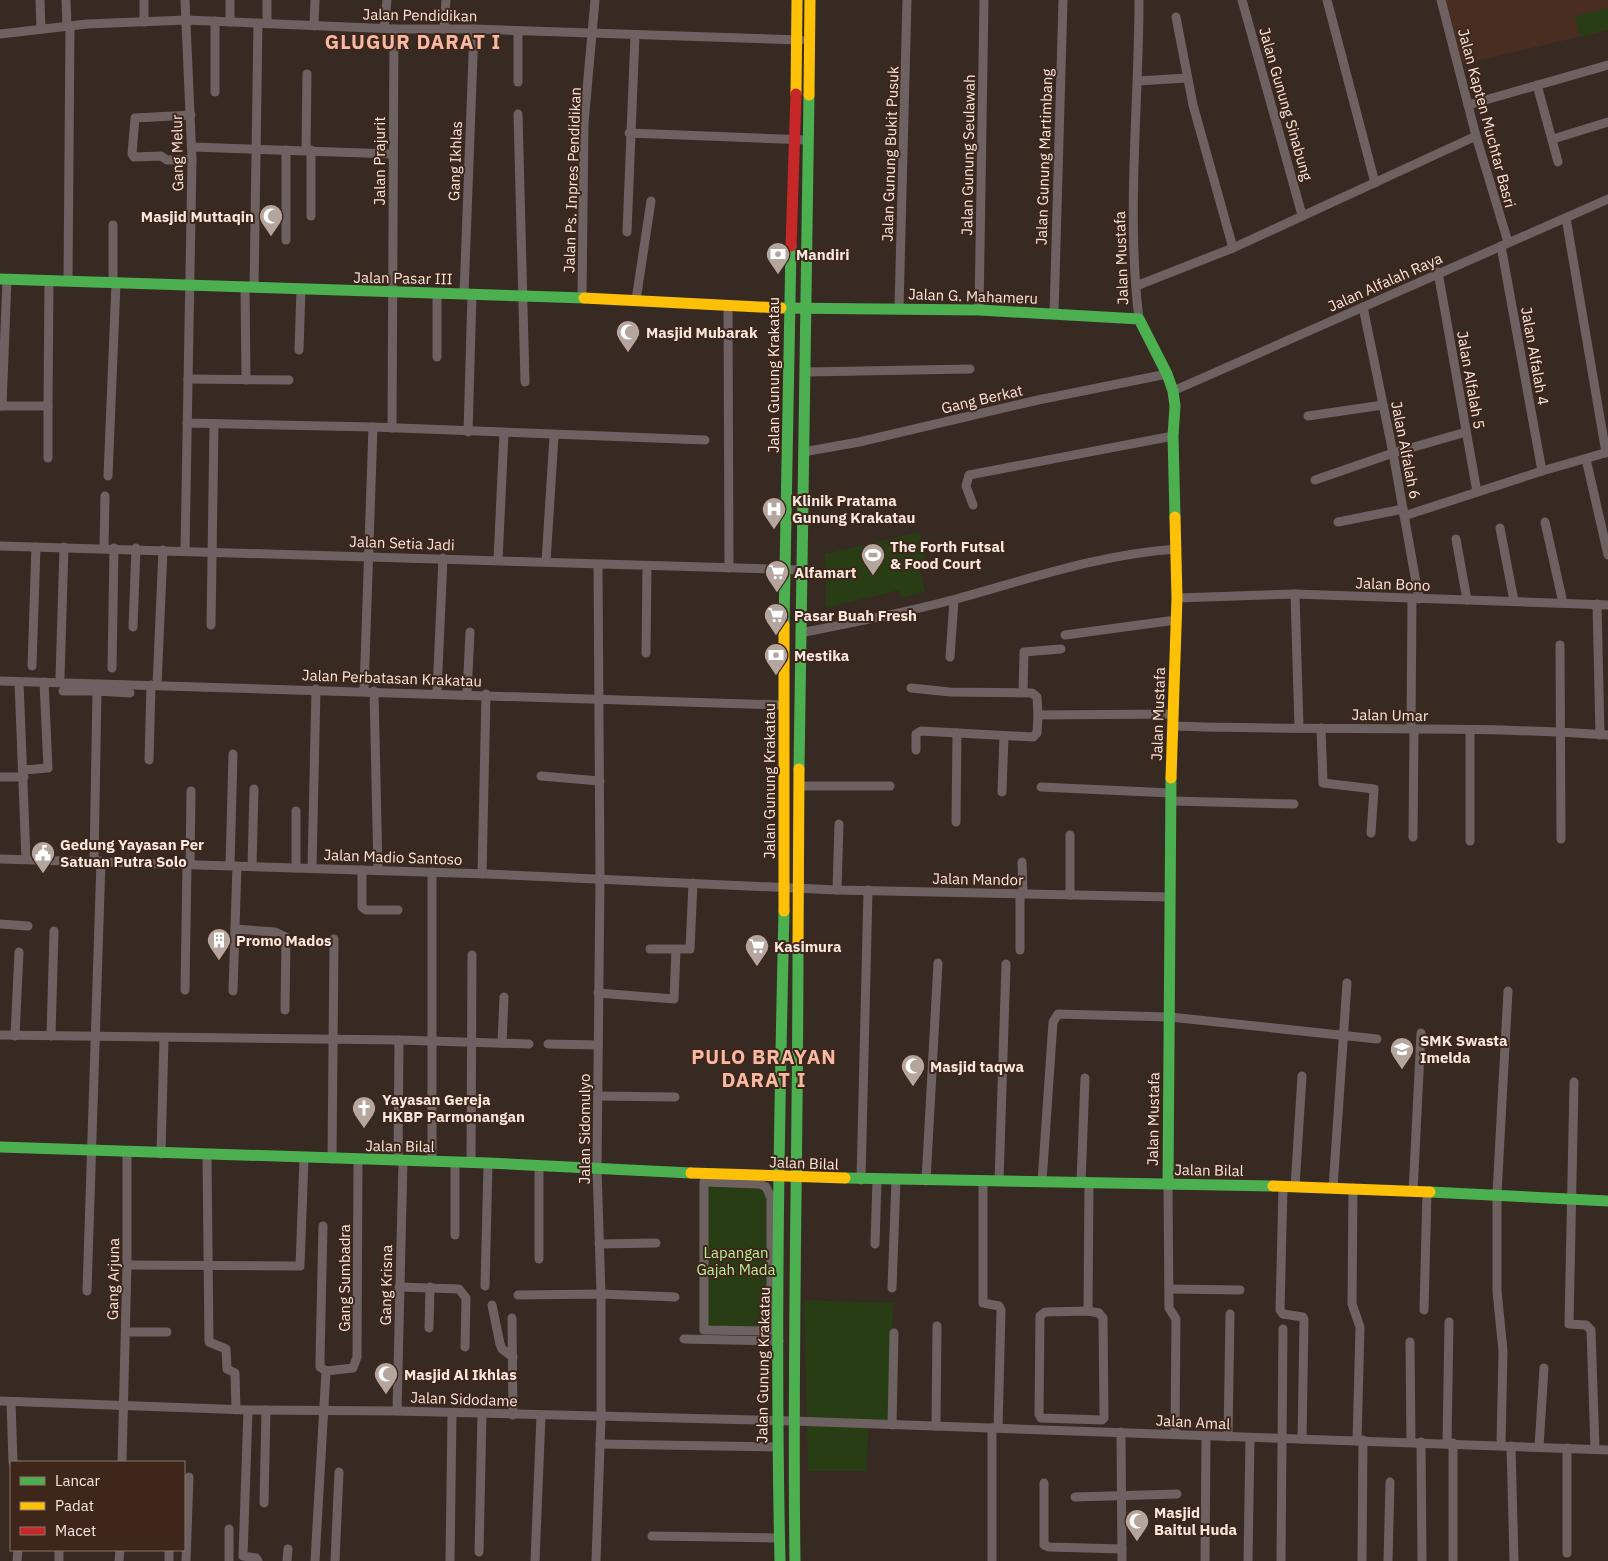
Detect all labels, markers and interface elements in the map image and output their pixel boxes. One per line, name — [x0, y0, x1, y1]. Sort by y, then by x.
street label: Jalan Pendidikan — [363, 5, 477, 25]
street label: Jalan Gunung Sinabung — [1255, 25, 1317, 183]
street label: Jalan Kapten Muchtar Basri — [1454, 26, 1520, 210]
district label: GLUGUR DARAT I — [325, 28, 501, 55]
street label: Jalan Gunung Bukit Pusuk — [877, 66, 903, 242]
street label: Jalan Gunung Martimbang — [1031, 68, 1057, 246]
street label: Jalan Gunung Seulawah — [957, 74, 979, 236]
street label: Jalan Ps. Inpres Pendidikan — [559, 87, 585, 273]
street label: Gang Melur — [167, 114, 187, 192]
street label: Jalan Prajurit — [370, 117, 389, 206]
street label: Gang Ikhlas — [444, 121, 466, 201]
mosque icon: Masjid Muttaqin — [258, 203, 284, 237]
place label: Masjid Muttaqin — [141, 207, 254, 226]
street label: Jalan Mustafa — [1110, 211, 1132, 305]
bank icon: Mandiri — [765, 241, 791, 275]
place label: Mandiri — [796, 245, 850, 264]
street label: Jalan Alfalah Raya — [1325, 248, 1445, 316]
street label: Jalan Pasar III — [353, 268, 453, 288]
street label: Jalan G. Mahameru — [908, 284, 1038, 308]
street label: Jalan Gunung Krakatau — [764, 297, 783, 453]
street label: Jalan Alfalah 4 — [1517, 305, 1553, 407]
mosque icon: Masjid Mubarak — [615, 319, 641, 353]
place label: Masjid Mubarak — [646, 323, 758, 342]
street label: Jalan Alfalah 5 — [1453, 329, 1489, 431]
street label: Gang Berkat — [939, 380, 1025, 418]
street label: Jalan Alfalah 6 — [1387, 399, 1425, 501]
place label: Klinik Pratama Gunung Krakatau — [792, 491, 915, 527]
hospital icon: Klinik Pratama Gunung Krakatau — [761, 496, 787, 530]
street label: Jalan Setia Jadi — [349, 532, 455, 554]
place label: The Forth Futsal & Food Court — [890, 537, 1005, 573]
sports icon: The Forth Futsal & Food Court — [860, 542, 886, 576]
supermarket icon: Alfamart — [764, 559, 790, 593]
place label: Alfamart — [794, 563, 857, 582]
street label: Jalan Bono — [1355, 573, 1431, 595]
supermarket icon: Pasar Buah Fresh — [763, 602, 789, 636]
place label: Pasar Buah Fresh — [794, 606, 917, 625]
bank icon: Mestika — [763, 642, 789, 676]
place label: Mestika — [794, 646, 850, 665]
street label: Jalan Perbatasan Krakatau — [302, 665, 482, 691]
street label: Jalan Mustafa — [1147, 667, 1169, 761]
street label: Jalan Gunung Krakatau — [760, 703, 779, 859]
street label: Jalan Umar — [1352, 705, 1429, 725]
place label: Gedung Yayasan Per Satuan Putra Solo — [60, 835, 204, 871]
public building icon: Gedung Yayasan Per Satuan Putra Solo — [30, 840, 56, 874]
street label: Jalan Madio Santoso — [323, 845, 463, 869]
street label: Jalan Mandor — [932, 869, 1024, 889]
building icon: Promo Mados — [206, 927, 232, 961]
place label: Promo Mados — [236, 931, 332, 950]
supermarket icon: Kasimura — [744, 933, 770, 967]
place label: Kasimura — [774, 937, 842, 956]
place label: SMK Swasta Imelda — [1420, 1031, 1508, 1067]
school or university icon: SMK Swasta Imelda — [1389, 1036, 1415, 1070]
district label: PULO BRAYAN DARAT I — [691, 1043, 837, 1093]
mosque icon: Masjid taqwa — [900, 1053, 926, 1087]
place label: Masjid taqwa — [930, 1057, 1024, 1076]
street label: Jalan Mustafa — [1143, 1072, 1163, 1166]
street label: Jalan Sidomulyo — [575, 1074, 594, 1184]
place label: Yayasan Gereja HKBP Parmonangan — [382, 1090, 525, 1126]
church icon: Yayasan Gereja HKBP Parmonangan — [351, 1095, 377, 1129]
street label: Jalan Bilal — [365, 1136, 435, 1156]
street label: Jalan Bilal — [769, 1152, 839, 1174]
street label: Jalan Bilal — [1174, 1160, 1244, 1180]
street label: Gang Sumbadra — [335, 1224, 354, 1332]
street label: Gang Arjuna — [103, 1238, 123, 1320]
park label: Lapangan Gajah Mada — [696, 1243, 776, 1279]
street label: Gang Krisna — [376, 1244, 396, 1326]
street label: Jalan Gunung Krakatau — [752, 1287, 774, 1443]
mosque icon: Masjid Al Ikhlas — [373, 1361, 399, 1395]
place label: Masjid Al Ikhlas — [404, 1365, 517, 1384]
street label: Jalan Sidodame — [410, 1388, 518, 1410]
street label: Jalan Amal — [1155, 1411, 1231, 1433]
legend — [10, 1461, 185, 1551]
text: Lancar — [55, 1471, 101, 1490]
text: Padat — [55, 1496, 94, 1515]
place label: Masjid Baitul Huda — [1154, 1503, 1238, 1539]
mosque icon: Masjid Baitul Huda — [1124, 1508, 1150, 1542]
text: Macet — [55, 1521, 96, 1540]

